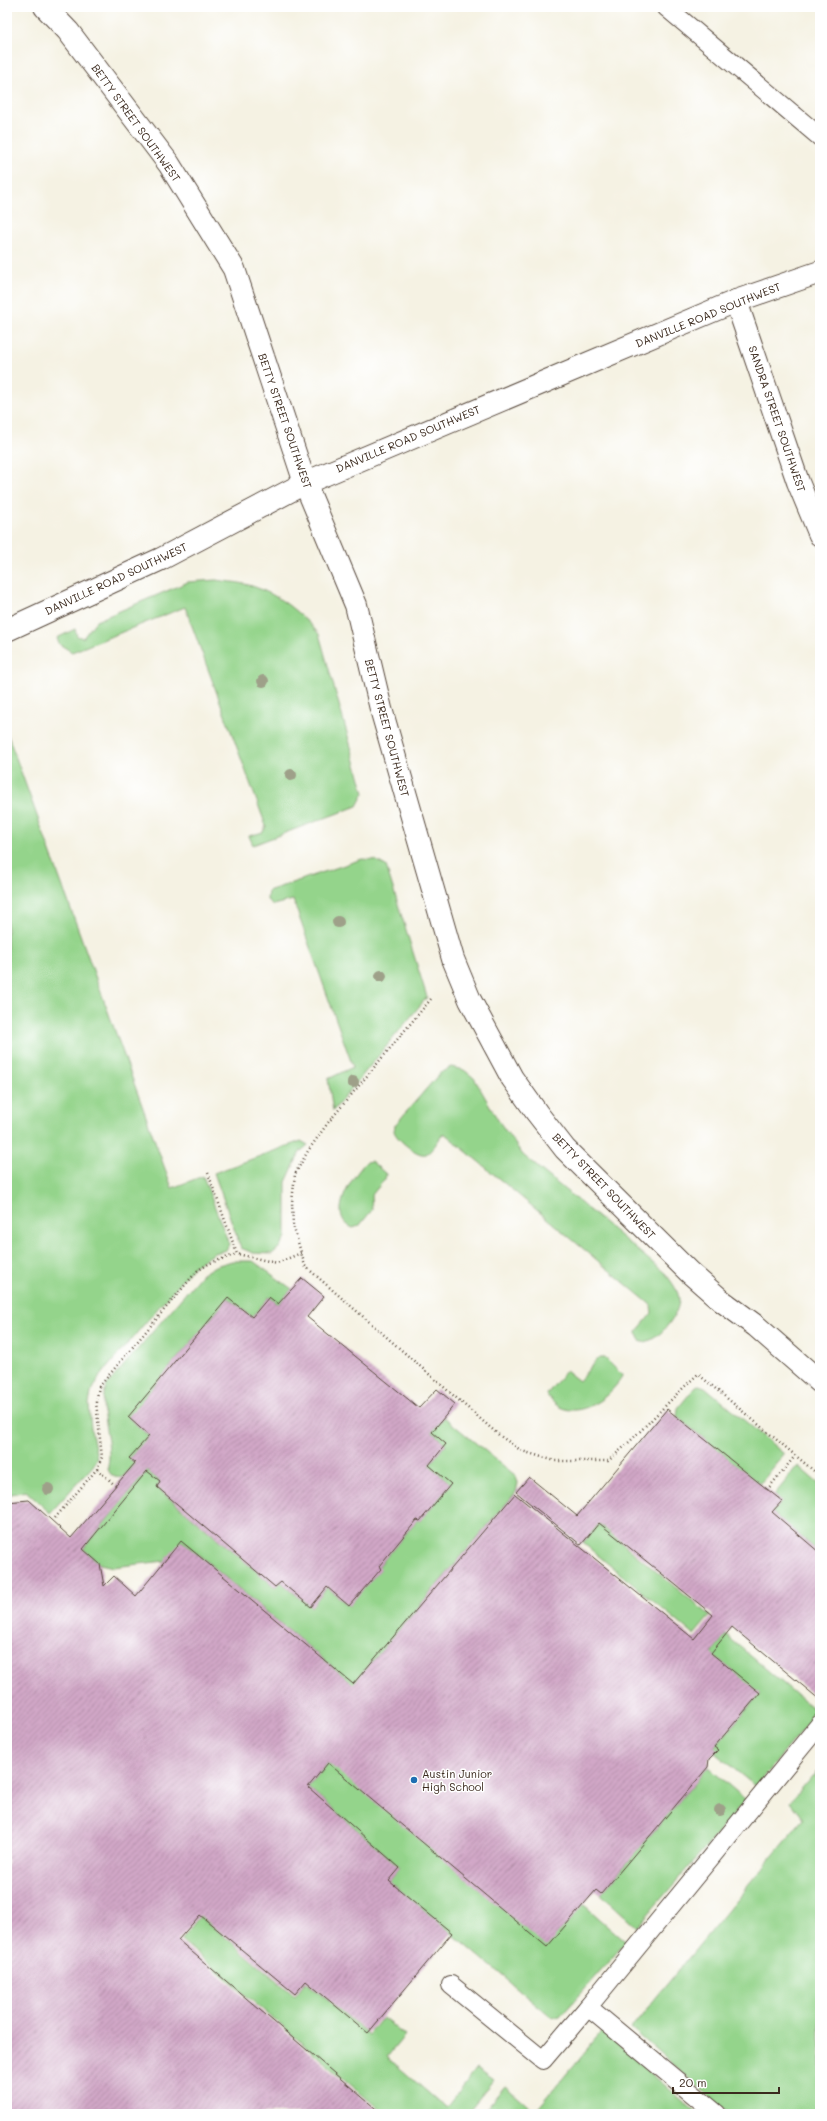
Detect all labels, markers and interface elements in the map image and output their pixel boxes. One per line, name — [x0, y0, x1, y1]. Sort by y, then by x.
street label: BETTY STREET SOUTHWEST — [89, 61, 184, 185]
street label: DANVILLE ROAD SOUTHWEST — [633, 278, 783, 351]
street label: SANDRA STREET SOUTHWEST — [745, 344, 810, 494]
street label: BETTY STREET SOUTHWEST — [255, 351, 316, 491]
street label: DANVILLE ROAD SOUTHWEST — [333, 401, 482, 476]
street label: DANVILLE ROAD SOUTHWEST — [42, 539, 189, 618]
street label: BETTY STREET SOUTHWEST — [362, 657, 413, 799]
street label: BETTY STREET SOUTHWEST — [550, 1129, 659, 1242]
place label: Austin Junior High School — [422, 1766, 492, 1794]
marker: Austin Junior High School — [409, 1775, 419, 1785]
scale bar — [673, 2069, 779, 2095]
text: 20 m — [679, 2074, 707, 2090]

